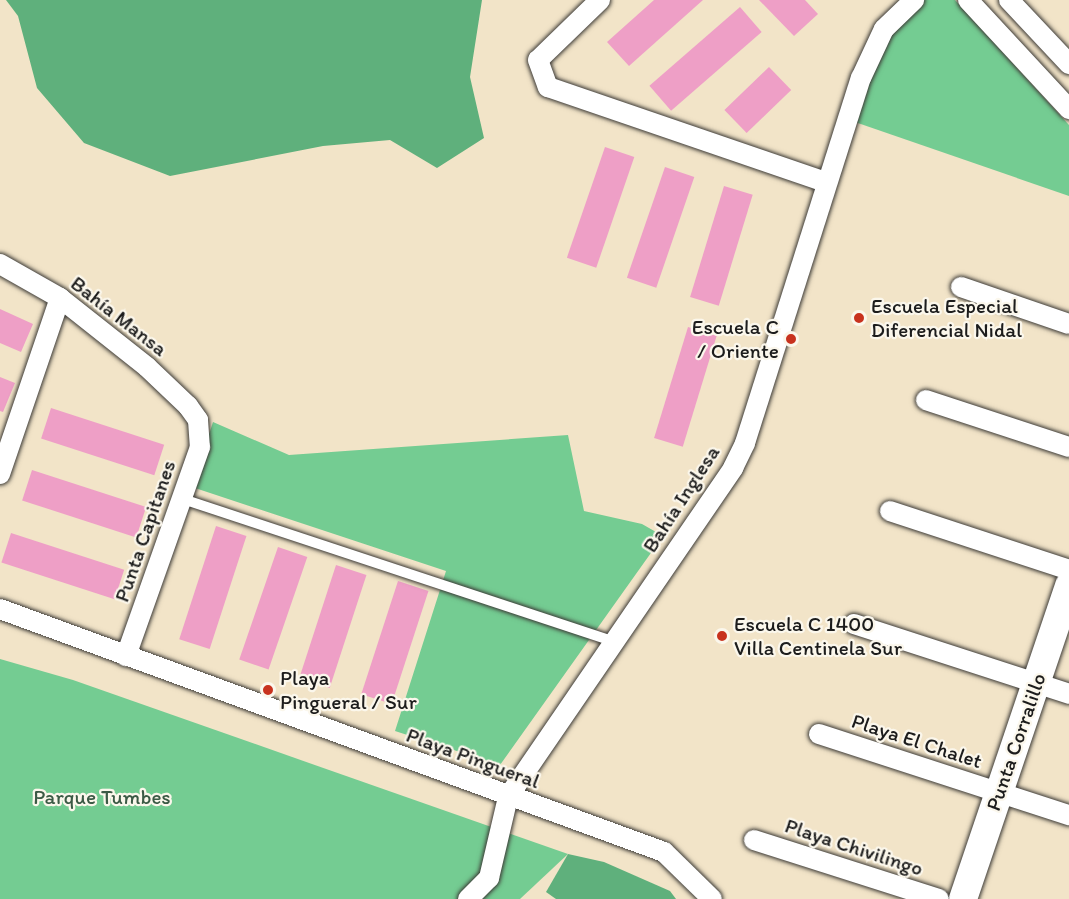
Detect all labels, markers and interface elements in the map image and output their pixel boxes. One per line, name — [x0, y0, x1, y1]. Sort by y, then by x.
street label: Bahía Mansa — [66, 271, 172, 361]
place label: Escuela Especial Diferencial Nidal — [871, 293, 1022, 343]
marker: Escuela Especial Diferencial Nidal — [852, 311, 866, 325]
place label: Escuela C / Oriente — [692, 314, 779, 364]
marker: Escuela C / Oriente — [784, 332, 798, 346]
street label: Bahía Inglesa — [637, 441, 725, 557]
street label: Punta Capitanes — [109, 456, 181, 606]
place label: Escuela C 1400 Villa Centinela Sur — [734, 611, 903, 661]
marker: Escuela C 1400 Villa Centinela Sur — [715, 629, 729, 643]
place label: Playa Pingueral / Sur — [280, 665, 417, 715]
street label: Punta Corralillo — [981, 670, 1051, 814]
marker: Playa Pingueral / Sur — [261, 683, 275, 697]
street label: Playa El Chalet — [849, 708, 985, 774]
street label: Playa Pingueral — [403, 722, 543, 794]
park label: Parque Tumbes — [33, 784, 171, 810]
street label: Playa Chivilingo — [782, 813, 926, 881]

